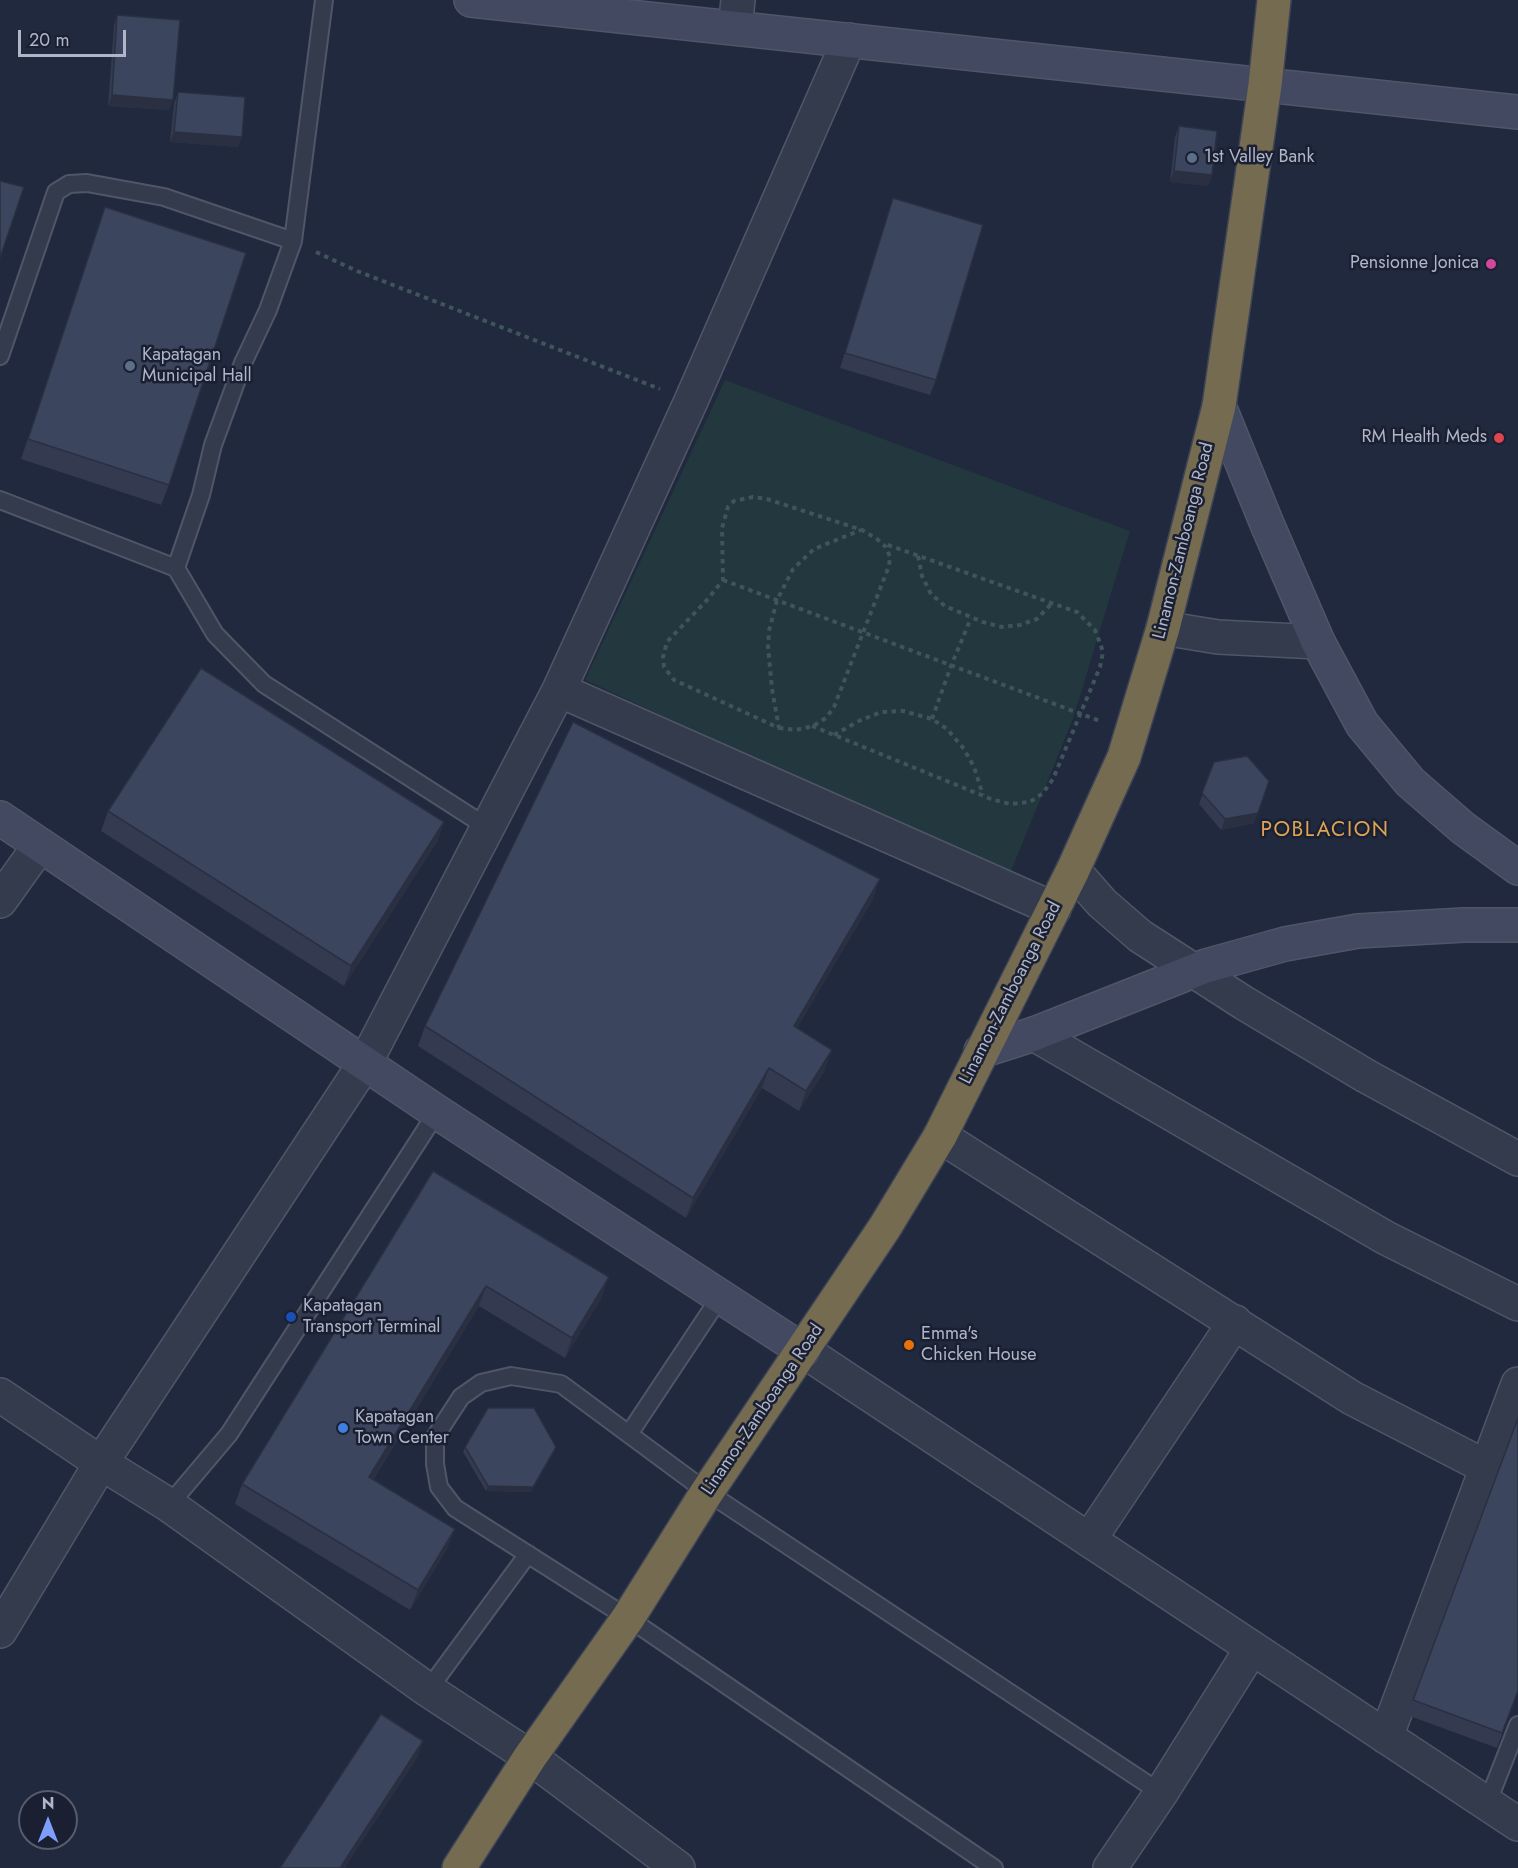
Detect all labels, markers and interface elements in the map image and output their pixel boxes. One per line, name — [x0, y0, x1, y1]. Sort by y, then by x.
scale bar — [21, 18, 129, 56]
text: 20 m — [29, 27, 69, 53]
place label: 1st Valley Bank — [1204, 147, 1314, 169]
marker: 1st Valley Bank — [1185, 151, 1199, 165]
place label: Pensionne Jonica — [1350, 253, 1479, 275]
marker: Pensionne Jonica — [1484, 257, 1498, 271]
place label: Kapatagan Municipal Hall — [142, 345, 252, 388]
marker: Kapatagan Municipal Hall — [123, 359, 137, 373]
place label: RM Health Meds — [1361, 427, 1487, 449]
marker: RM Health Meds — [1492, 431, 1506, 445]
street label: Linamon-Zamboanga Road — [1149, 440, 1219, 642]
district label: POBLACION — [1260, 818, 1390, 844]
street label: Linamon-Zamboanga Road — [956, 898, 1066, 1088]
place label: Kapatagan Transport Terminal — [303, 1296, 440, 1338]
marker: Kapatagan Transport Terminal — [284, 1310, 298, 1324]
street label: Linamon-Zamboanga Road — [698, 1320, 828, 1500]
place label: Emma's Chicken House — [921, 1324, 1037, 1366]
marker: Emma's Chicken House — [902, 1338, 916, 1352]
place label: Kapatagan Town Center — [355, 1407, 449, 1450]
marker: Kapatagan Town Center — [336, 1421, 350, 1435]
north arrow — [18, 1790, 78, 1850]
text: N — [42, 1792, 54, 1815]

